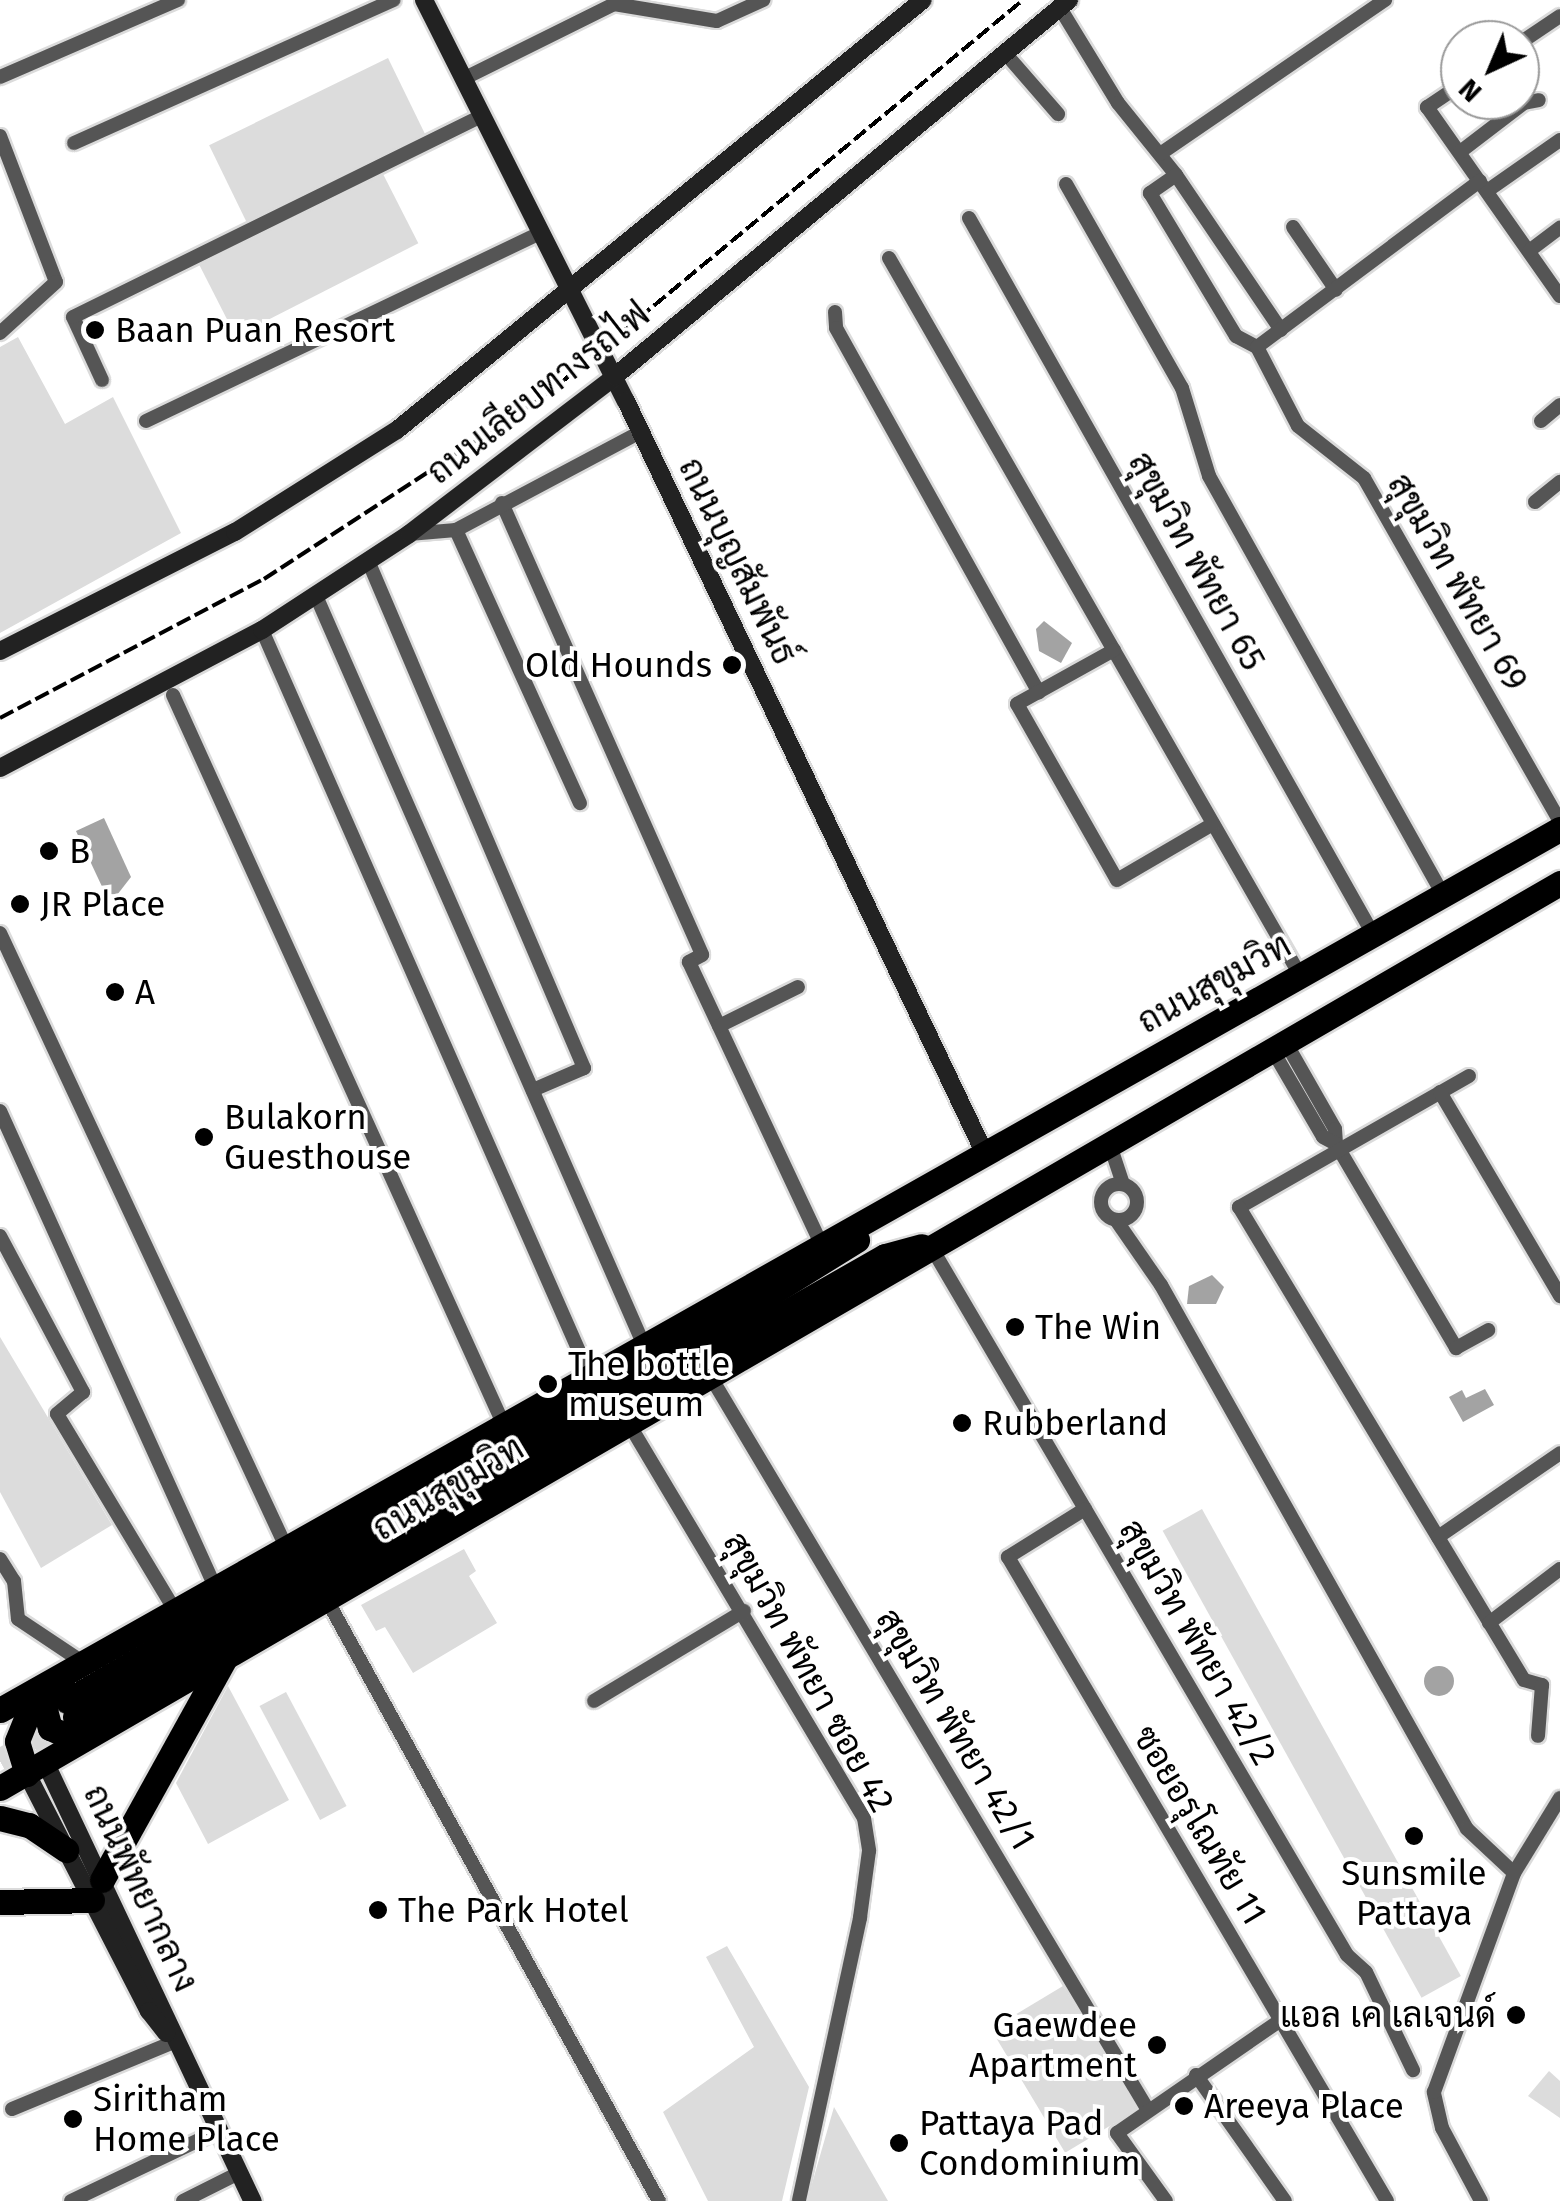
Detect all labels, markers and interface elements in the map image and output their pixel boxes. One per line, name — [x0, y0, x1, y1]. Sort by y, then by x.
north arrow — [1440, 20, 1540, 120]
text: N — [1452, 72, 1488, 109]
street label: ถนนเลียบทางรถไฟ — [418, 293, 658, 493]
place label: Baan Puan Resort — [115, 309, 395, 351]
marker: Baan Puan Resort — [84, 319, 106, 341]
street label: สุขุมวิท พัทยา 65 — [1120, 444, 1274, 678]
street label: ถนนบุญสัมพันธ์ — [670, 451, 806, 671]
street label: สุขุมวิท พัทยา 69 — [1379, 466, 1537, 698]
place label: Old Hounds — [525, 644, 712, 686]
marker: Old Hounds — [721, 654, 743, 676]
place label: B — [69, 830, 90, 872]
marker: B — [38, 840, 60, 862]
place label: JR Place — [40, 883, 165, 925]
marker: JR Place — [9, 893, 31, 915]
street label: ถนนสุขุมวิท — [1130, 924, 1298, 1042]
place label: A — [135, 971, 155, 1013]
marker: A — [104, 981, 126, 1003]
place label: Bulakorn Guesthouse — [224, 1096, 411, 1178]
marker: Bulakorn Guesthouse — [193, 1126, 215, 1148]
place label: The Win — [1035, 1306, 1161, 1348]
marker: The Win — [1004, 1316, 1026, 1338]
place label: The bottle museum — [568, 1343, 730, 1425]
marker: The bottle museum — [537, 1373, 559, 1395]
place label: Rubberland — [982, 1402, 1168, 1444]
marker: Rubberland — [951, 1412, 973, 1434]
street label: ถนนสุขุมวิท — [365, 1427, 531, 1549]
street label: สุขุมวิท พัทยา 42/2 — [1111, 1512, 1285, 1772]
street label: สุขุมวิท พัทยา ซอย 42 — [715, 1525, 903, 1819]
street label: สุขุมวิท พัทยา 42/1 — [868, 1601, 1044, 1857]
street label: ซอยอรุโณทัย 11 — [1124, 1718, 1276, 1932]
street label: ถนนพัทยากลาง — [75, 1778, 207, 1998]
marker: Sunsmile Pattaya — [1403, 1825, 1425, 1847]
place label: Sunsmile Pattaya — [1341, 1852, 1487, 1934]
place label: The Park Hotel — [398, 1889, 629, 1931]
marker: The Park Hotel — [367, 1899, 389, 1921]
place label: แอล เค เลเจนด์ — [1280, 1994, 1496, 2036]
place label: Gaewdee Apartment — [969, 2004, 1137, 2086]
marker: แอล เค เลเจนด์ — [1505, 2004, 1527, 2026]
marker: Gaewdee Apartment — [1146, 2034, 1168, 2056]
place label: Siritham Home Place — [93, 2078, 280, 2160]
place label: Areeya Place — [1204, 2085, 1404, 2127]
marker: Areeya Place — [1173, 2095, 1195, 2117]
place label: Pattaya Pad Condominium — [919, 2102, 1141, 2184]
marker: Siritham Home Place — [62, 2108, 84, 2130]
marker: Pattaya Pad Condominium — [888, 2132, 910, 2154]

